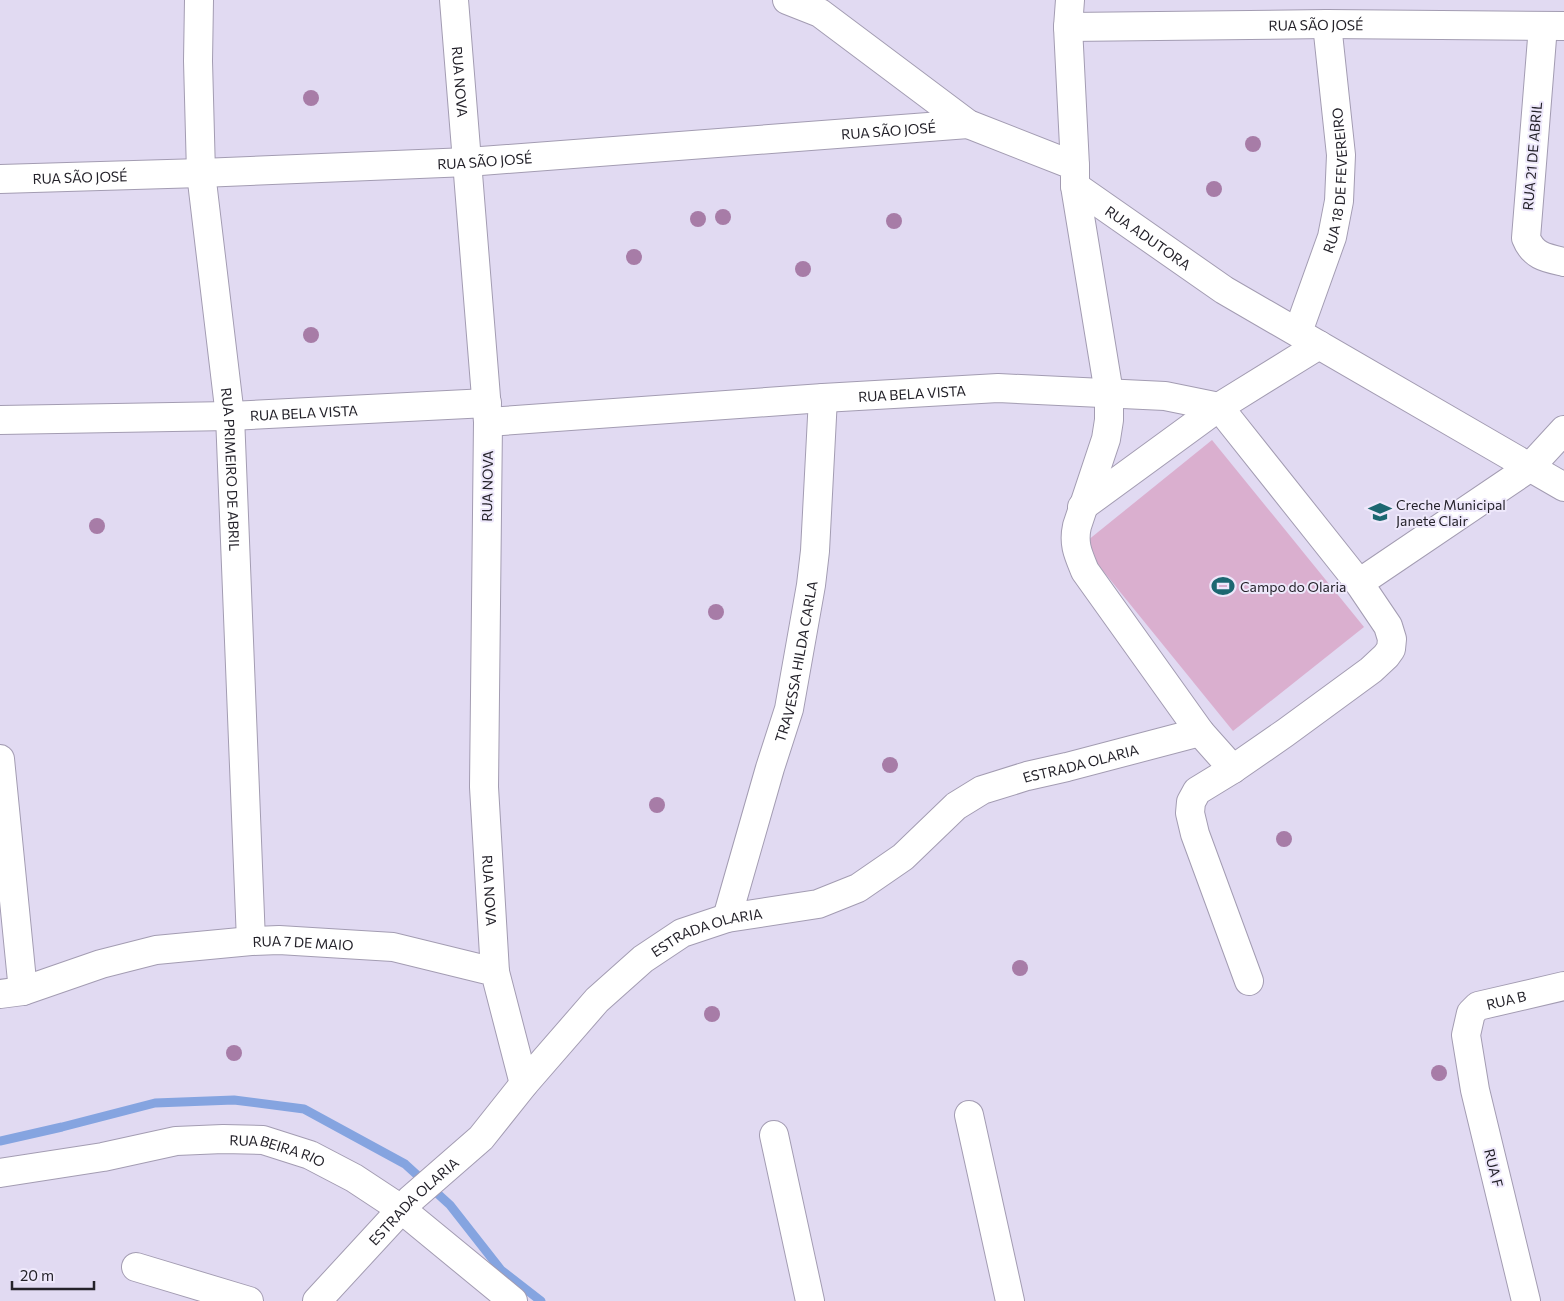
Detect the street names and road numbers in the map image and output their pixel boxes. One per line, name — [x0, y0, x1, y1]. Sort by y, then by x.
street label: RUA SÃO JOSÉ — [1268, 15, 1364, 33]
street label: RUA NOVA — [449, 46, 472, 118]
street label: RUA 21 DE ABRIL — [1519, 101, 1545, 211]
street label: RUA 18 DE FEVEREIRO — [1319, 107, 1350, 255]
street label: RUA SÃO JOSÉ — [840, 118, 936, 142]
street label: RUA SÃO JOSÉ — [437, 149, 533, 172]
street label: RUA SÃO JOSÉ — [32, 167, 128, 187]
street label: RUA ADUTORA — [1102, 202, 1195, 273]
street label: RUA BELA VISTA — [858, 381, 967, 404]
street label: RUA PRIMEIRO DE ABRIL — [218, 387, 244, 551]
street label: RUA BELA VISTA — [249, 401, 359, 423]
street label: RUA NOVA — [478, 450, 496, 522]
street label: TRAVESSA HILDA CARLA — [770, 579, 820, 744]
street label: ESTRADA OLARIA — [1020, 740, 1141, 785]
street label: RUA NOVA — [480, 854, 501, 927]
street label: ESTRADA OLARIA — [648, 904, 764, 960]
street label: RUA 7 DE MAIO — [252, 931, 354, 953]
street label: RUA B — [1484, 987, 1528, 1012]
street label: RUA BEIRA RIO — [229, 1131, 328, 1170]
street label: RUA F — [1481, 1147, 1507, 1189]
street label: ESTRADA OLARIA — [365, 1153, 462, 1248]

